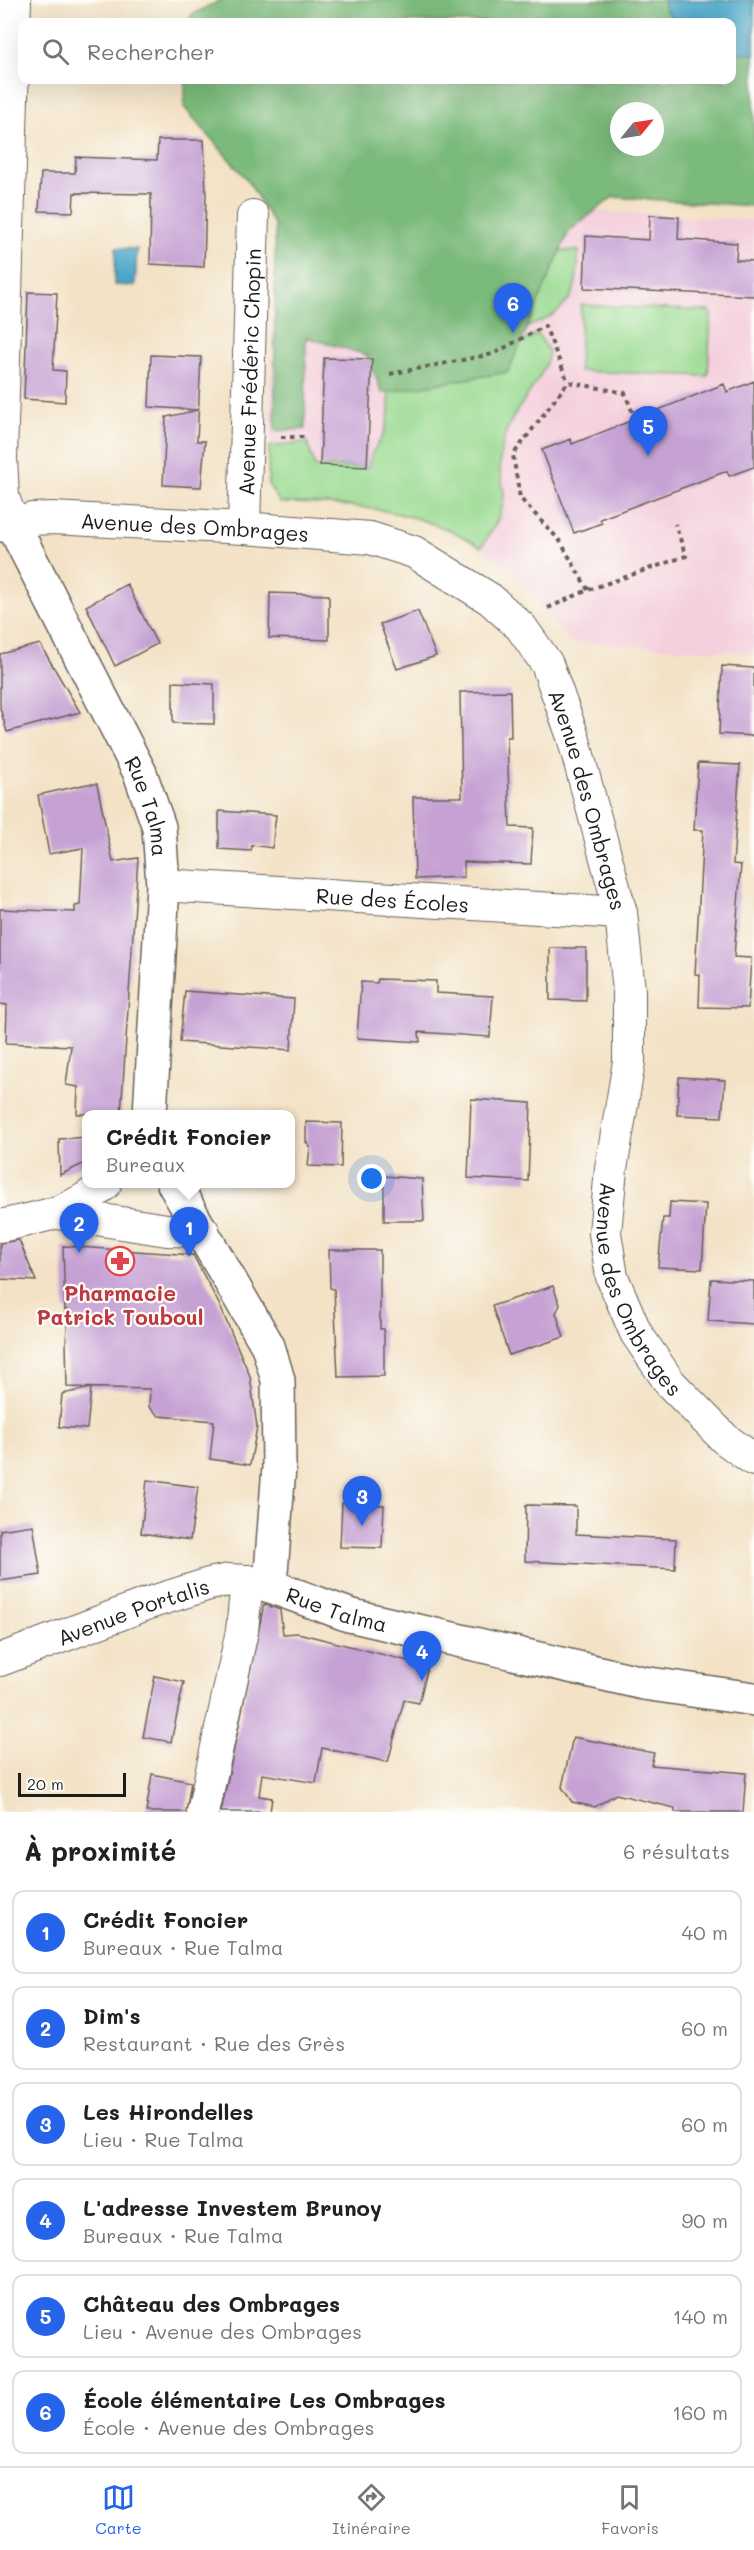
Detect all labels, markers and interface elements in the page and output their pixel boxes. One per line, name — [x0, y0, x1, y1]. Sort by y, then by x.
search box — [18, 18, 736, 84]
icon: search — [39, 35, 72, 68]
text: Rechercher — [87, 37, 215, 66]
north arrow — [610, 102, 664, 156]
street label: Avenue Frédéric Chopin — [231, 248, 266, 496]
pin: 6 — [494, 284, 532, 333]
pin: 5 — [628, 406, 668, 456]
street label: Avenue des Ombrages — [80, 506, 310, 547]
street label: Avenue des Ombrages — [544, 685, 633, 913]
street label: Rue Talma — [120, 751, 174, 857]
street label: Rue des Écoles — [315, 881, 470, 917]
popup — [82, 1110, 295, 1188]
text: Crédit Foncier — [106, 1122, 271, 1151]
text: Bureaux — [106, 1151, 185, 1177]
your location — [357, 1164, 386, 1193]
street label: Avenue des Ombrages — [591, 1181, 688, 1401]
pin: 2 — [60, 1204, 98, 1253]
pin: 1 — [170, 1208, 208, 1257]
pharmacy icon: Pharmacie Patrick Touboul — [104, 1245, 136, 1277]
place label: Pharmacie Patrick Touboul — [36, 1279, 204, 1330]
pin: 3 — [342, 1476, 382, 1526]
street label: Avenue Portalis — [53, 1571, 212, 1650]
street label: Rue Talma — [283, 1580, 390, 1637]
pin: 4 — [402, 1632, 442, 1681]
scale bar — [18, 1770, 126, 1798]
text: 20 m — [27, 1773, 64, 1794]
text: À proximité — [24, 1834, 176, 1868]
text: 6 résultats — [623, 1838, 730, 1864]
text: Crédit Foncier — [83, 1905, 248, 1934]
text: 1 — [41, 1919, 50, 1945]
text: 40 m — [682, 1919, 728, 1945]
text: Bureaux · Rue Talma — [83, 1934, 283, 1960]
text: Dim's — [83, 2001, 141, 2030]
text: 2 — [40, 2015, 51, 2041]
text: 60 m — [681, 2015, 728, 2041]
text: Restaurant · Rue des Grès — [83, 2030, 345, 2056]
text: Les Hirondelles — [83, 2097, 254, 2126]
text: 3 — [40, 2111, 52, 2137]
text: 60 m — [681, 2111, 728, 2137]
text: Lieu · Rue Talma — [83, 2126, 244, 2152]
text: L'adresse Investem Brunoy — [83, 2193, 382, 2222]
text: 4 — [39, 2207, 52, 2233]
text: 90 m — [682, 2207, 728, 2233]
text: Bureaux · Rue Talma — [83, 2222, 283, 2248]
text: Château des Ombrages — [83, 2289, 340, 2318]
text: 5 — [40, 2303, 51, 2329]
text: 140 m — [673, 2303, 728, 2329]
text: Lieu · Avenue des Ombrages — [83, 2318, 362, 2344]
text: École élémentaire Les Ombrages — [83, 2385, 446, 2414]
text: 6 — [39, 2399, 52, 2425]
text: 160 m — [672, 2399, 728, 2425]
text: École · Avenue des Ombrages — [83, 2414, 375, 2440]
tab: Carte — [95, 2481, 142, 2538]
tab: Itinéraire — [332, 2481, 411, 2538]
tab: Favoris — [601, 2481, 659, 2538]

